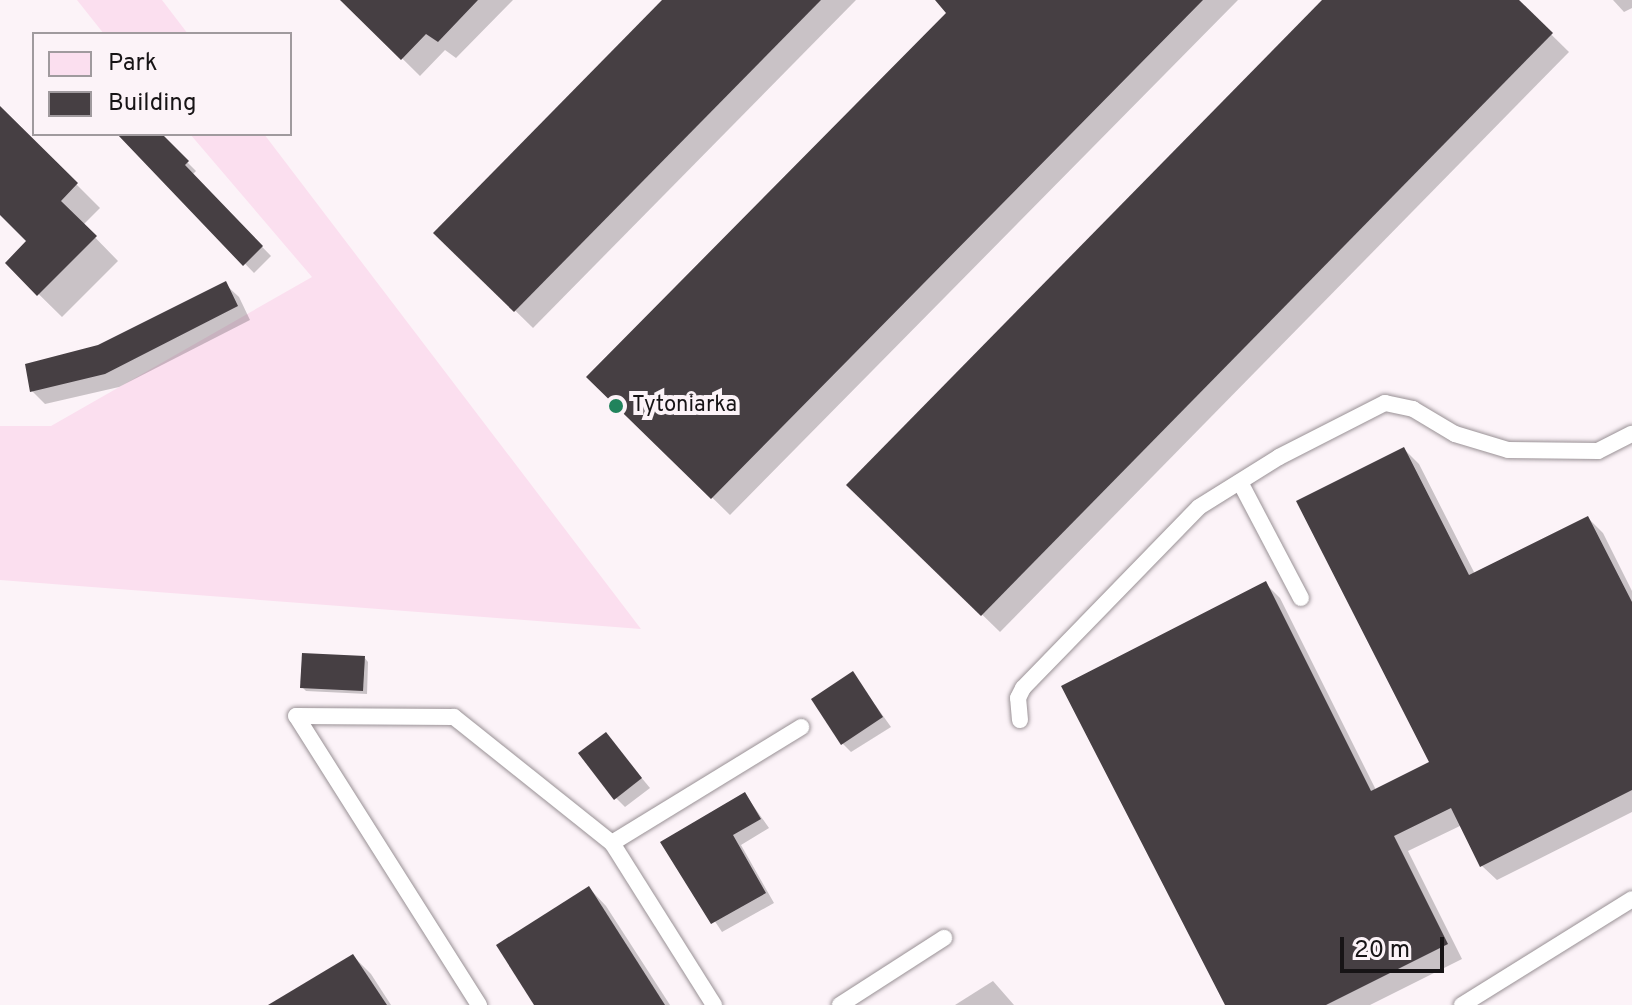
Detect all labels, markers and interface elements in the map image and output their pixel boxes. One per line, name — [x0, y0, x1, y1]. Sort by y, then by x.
legend — [32, 32, 292, 136]
text: Park — [108, 49, 158, 79]
text: Building — [108, 89, 197, 119]
place label: Tytoniarka — [632, 393, 737, 419]
marker: Tytoniarka — [607, 397, 625, 415]
scale bar — [1344, 921, 1448, 971]
text: 20 m — [1354, 936, 1410, 966]

